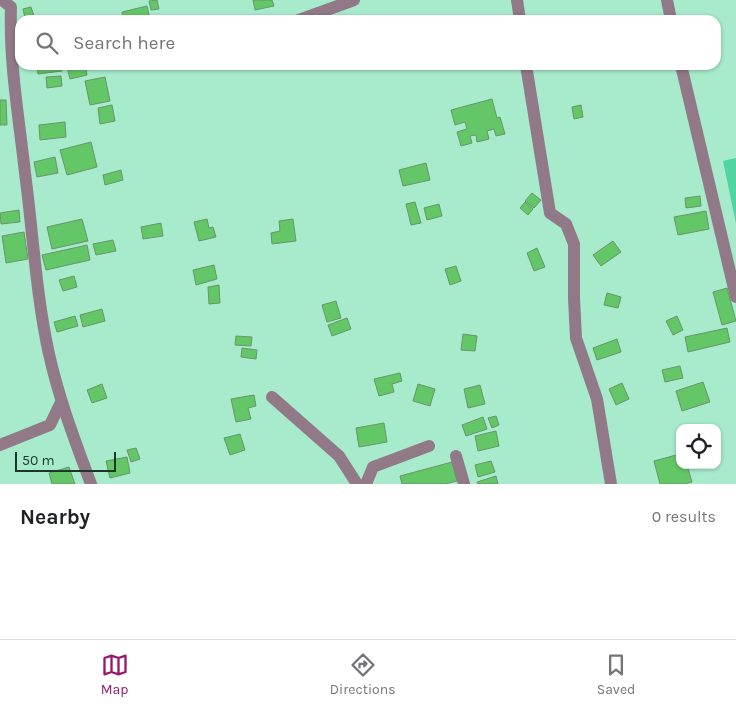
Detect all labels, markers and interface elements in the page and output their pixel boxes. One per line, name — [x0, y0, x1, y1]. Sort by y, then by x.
search box — [15, 15, 721, 70]
icon: search — [33, 29, 61, 57]
text: Search here — [73, 32, 175, 54]
map controls — [676, 424, 721, 469]
button: locate — [676, 424, 721, 469]
scale bar — [15, 449, 116, 472]
text: 50 m — [22, 452, 55, 469]
text: Nearby — [20, 505, 90, 529]
text: 0 results — [652, 507, 716, 526]
tab: Map — [101, 651, 129, 698]
tab: Directions — [330, 651, 396, 698]
tab: Saved — [597, 651, 635, 698]

